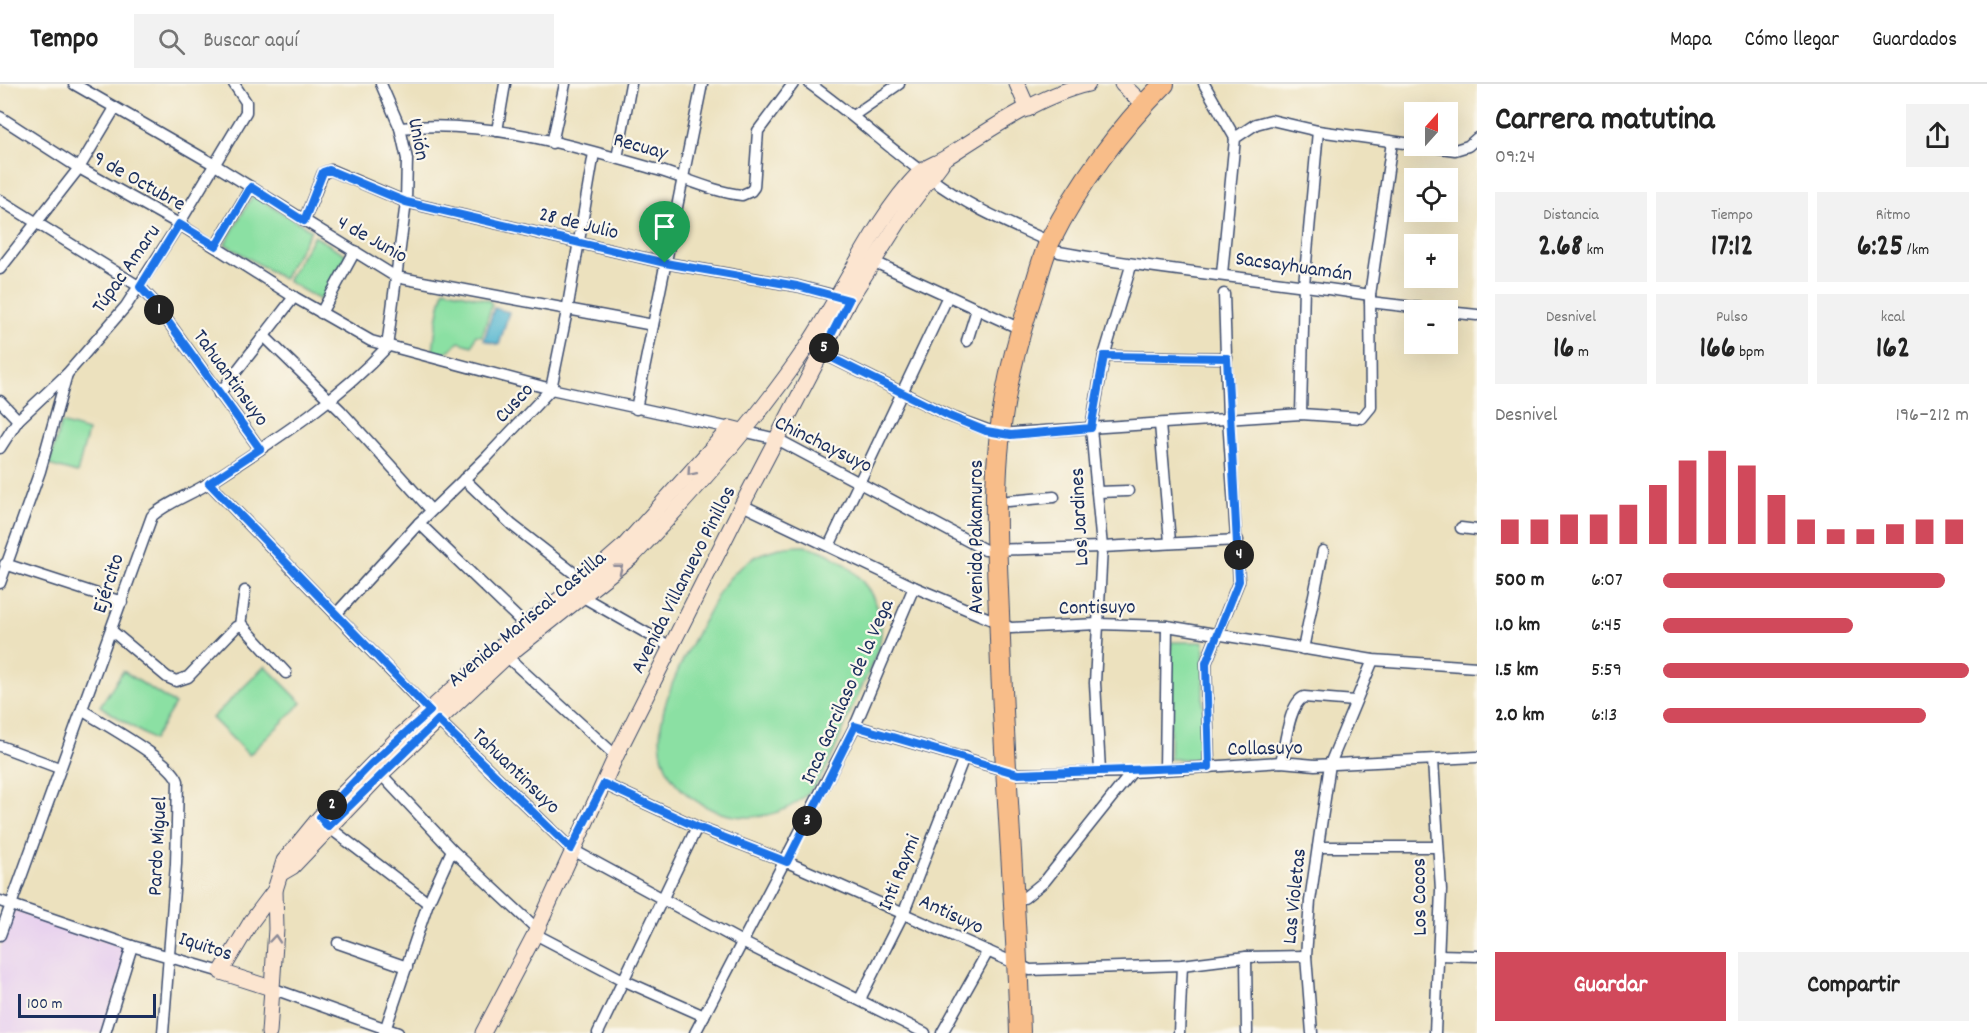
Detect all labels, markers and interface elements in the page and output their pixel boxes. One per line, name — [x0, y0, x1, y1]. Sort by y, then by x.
search box — [134, 14, 554, 68]
text: Tempo — [30, 21, 98, 61]
icon: search — [155, 25, 188, 58]
text: Buscar aquí — [203, 26, 298, 57]
text: Mapa — [1670, 26, 1712, 56]
text: Cómo llegar — [1745, 26, 1839, 56]
text: Guardados — [1872, 26, 1957, 56]
text: Carrera matutina — [1495, 98, 1715, 145]
north arrow — [1404, 102, 1458, 156]
map controls — [1404, 102, 1458, 354]
button: share — [1906, 104, 1969, 167]
street label: Unión — [398, 116, 436, 163]
street label: Recuay — [610, 126, 671, 170]
text: 09:24 — [1495, 144, 1535, 172]
street label: 9 de Octubre — [87, 145, 190, 220]
button: locate — [1404, 168, 1458, 222]
street label: 28 de Julio — [535, 201, 621, 249]
pin — [639, 201, 690, 263]
text: Distancia — [1543, 204, 1599, 227]
text: Tiempo — [1711, 204, 1753, 227]
text: Ritmo — [1876, 204, 1910, 227]
street label: 4 de Junio — [331, 209, 412, 272]
icon: arrive — [648, 210, 681, 243]
street label: Túpac Amaru — [86, 219, 169, 320]
text: 2.68 — [1538, 227, 1583, 270]
text: 17:12 — [1711, 227, 1753, 270]
text: 6:25 — [1857, 227, 1903, 270]
button: + — [1404, 234, 1458, 288]
text: km — [1583, 239, 1604, 262]
text: /km — [1903, 239, 1929, 262]
street label: Sacsayhuamán — [1233, 245, 1354, 291]
pin: 1 — [144, 295, 174, 325]
text: 1 — [157, 298, 161, 321]
button: − — [1404, 300, 1458, 354]
text: Desnivel — [1546, 306, 1596, 329]
text: Pulso — [1716, 306, 1748, 329]
text: kcal — [1881, 306, 1905, 329]
street label: Tahuantinsuyo — [184, 324, 275, 433]
text: 16 — [1553, 329, 1574, 372]
text: 166 — [1700, 329, 1736, 372]
text: 162 — [1876, 329, 1910, 372]
pin: 5 — [809, 333, 839, 363]
text: 5 — [820, 336, 828, 359]
text: m — [1574, 341, 1589, 364]
text: bpm — [1736, 341, 1764, 364]
street label: Cusco — [489, 377, 542, 431]
text: Desnivel — [1495, 402, 1557, 430]
text: 196–212 m — [1896, 402, 1969, 430]
street label: Chinchaysuyo — [769, 409, 877, 482]
street label: Avenida Pakamuros — [963, 460, 993, 614]
one-way arrow — [687, 465, 698, 476]
street label: Los Jardines — [1063, 467, 1099, 567]
street label: Avenida Villanuevo Pinillos — [624, 481, 745, 680]
pin: 4 — [1224, 540, 1254, 570]
text: 4 — [1236, 543, 1242, 566]
street label: Avenida Mariscal Castilla — [442, 544, 615, 696]
street label: Ejército — [86, 550, 134, 618]
one-way arrow — [612, 564, 623, 575]
text: 500 m — [1495, 567, 1544, 595]
text: 6:07 — [1591, 567, 1623, 595]
street label: Contisuyo — [1058, 593, 1136, 625]
street label: Inca Garcilaso de la Vega — [794, 594, 904, 790]
text: 1.0 km — [1495, 612, 1540, 640]
text: 6:45 — [1591, 612, 1622, 640]
text: 1.5 km — [1495, 657, 1538, 685]
text: 5:59 — [1591, 657, 1622, 685]
text: 2.0 km — [1495, 702, 1544, 730]
text: 6:13 — [1591, 702, 1617, 730]
street label: Tahuantinsuyo — [464, 722, 566, 822]
street label: Collasuyo — [1227, 734, 1303, 766]
pin: 2 — [317, 790, 347, 820]
text: 2 — [329, 793, 336, 816]
street label: Pardo Miguel — [141, 796, 177, 897]
pin: 3 — [792, 806, 822, 836]
text: 3 — [803, 809, 811, 832]
street label: Inti Raymi — [872, 831, 930, 916]
street label: Las Violetas — [1276, 847, 1316, 946]
street label: Los Cocos — [1405, 858, 1437, 936]
street label: Antisuyo — [913, 888, 988, 944]
street label: Iquitos — [174, 925, 236, 971]
one-way arrow — [268, 935, 281, 944]
button: Guardar — [1495, 952, 1726, 1021]
button: Compartir — [1738, 952, 1969, 1021]
scale bar — [18, 991, 156, 1018]
text: 100 m — [27, 993, 63, 1016]

